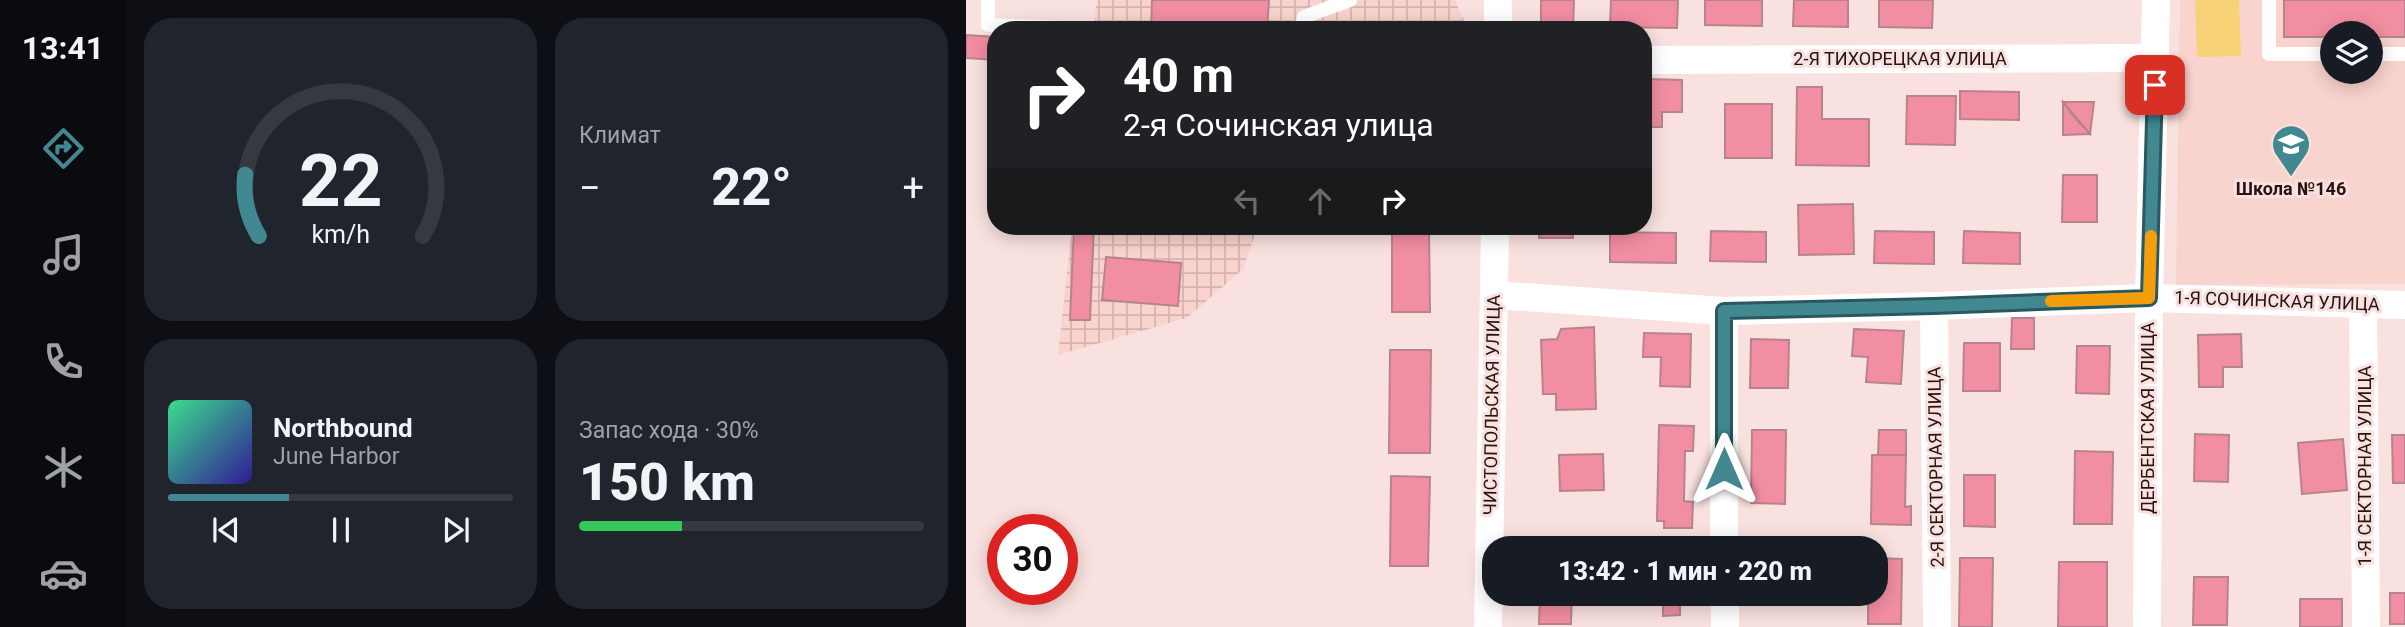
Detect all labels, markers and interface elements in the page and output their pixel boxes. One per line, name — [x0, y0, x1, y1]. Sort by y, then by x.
map controls — [2320, 21, 2383, 84]
button: layers — [2320, 21, 2383, 84]
text: 13:41 — [22, 29, 104, 67]
text: 40 m — [1123, 47, 1234, 104]
street label: 2-Я ТИХОРЕЦКАЯ УЛИЦА — [1793, 48, 2007, 69]
icon: right — [1008, 49, 1099, 140]
pin — [2125, 55, 2185, 115]
icon: arrive — [2136, 66, 2174, 104]
text: 2-я Сочинская улица — [1123, 106, 1434, 144]
text: Климат — [579, 122, 661, 149]
school or university icon: Школа №146 — [2270, 123, 2312, 178]
icon: directions — [39, 124, 88, 173]
text: 22 — [299, 138, 382, 224]
text: 22° — [711, 157, 792, 218]
text: − — [579, 166, 601, 210]
text: + — [902, 166, 924, 210]
place label: Школа №146 — [2236, 178, 2346, 199]
icon: left — [1228, 182, 1266, 220]
icon: ahead — [1301, 182, 1339, 220]
icon: right — [1374, 182, 1412, 220]
text: km/h — [311, 219, 370, 248]
icon: music — [39, 230, 88, 279]
street label: 1-Я СОЧИНСКАЯ УЛИЦА — [2174, 286, 2380, 315]
street label: ЧИСТОПОЛЬСКАЯ УЛИЦА — [1479, 294, 1504, 516]
street label: ДЕРБЕНТСКАЯ УЛИЦА — [2137, 322, 2158, 514]
icon: phone — [39, 337, 88, 386]
street label: 1-Я СЕКТОРНАЯ УЛИЦА — [2354, 365, 2375, 566]
street label: 2-Я СЕКТОРНАЯ УЛИЦА — [1923, 366, 1948, 568]
text: Northbound — [273, 413, 413, 443]
text: Запас хода · 30% — [579, 417, 759, 444]
position arrow — [1687, 432, 1761, 506]
icon: climate — [39, 443, 88, 492]
text: June Harbor — [273, 443, 400, 470]
text: 150 km — [579, 452, 755, 513]
icon: previous — [207, 511, 245, 549]
icon: pause — [322, 511, 360, 549]
icon: next — [437, 511, 475, 549]
speed limit sign: 30 — [987, 514, 1078, 605]
icon: car — [39, 549, 88, 598]
text: 13:42 · 1 мин · 220 m — [1558, 556, 1812, 586]

